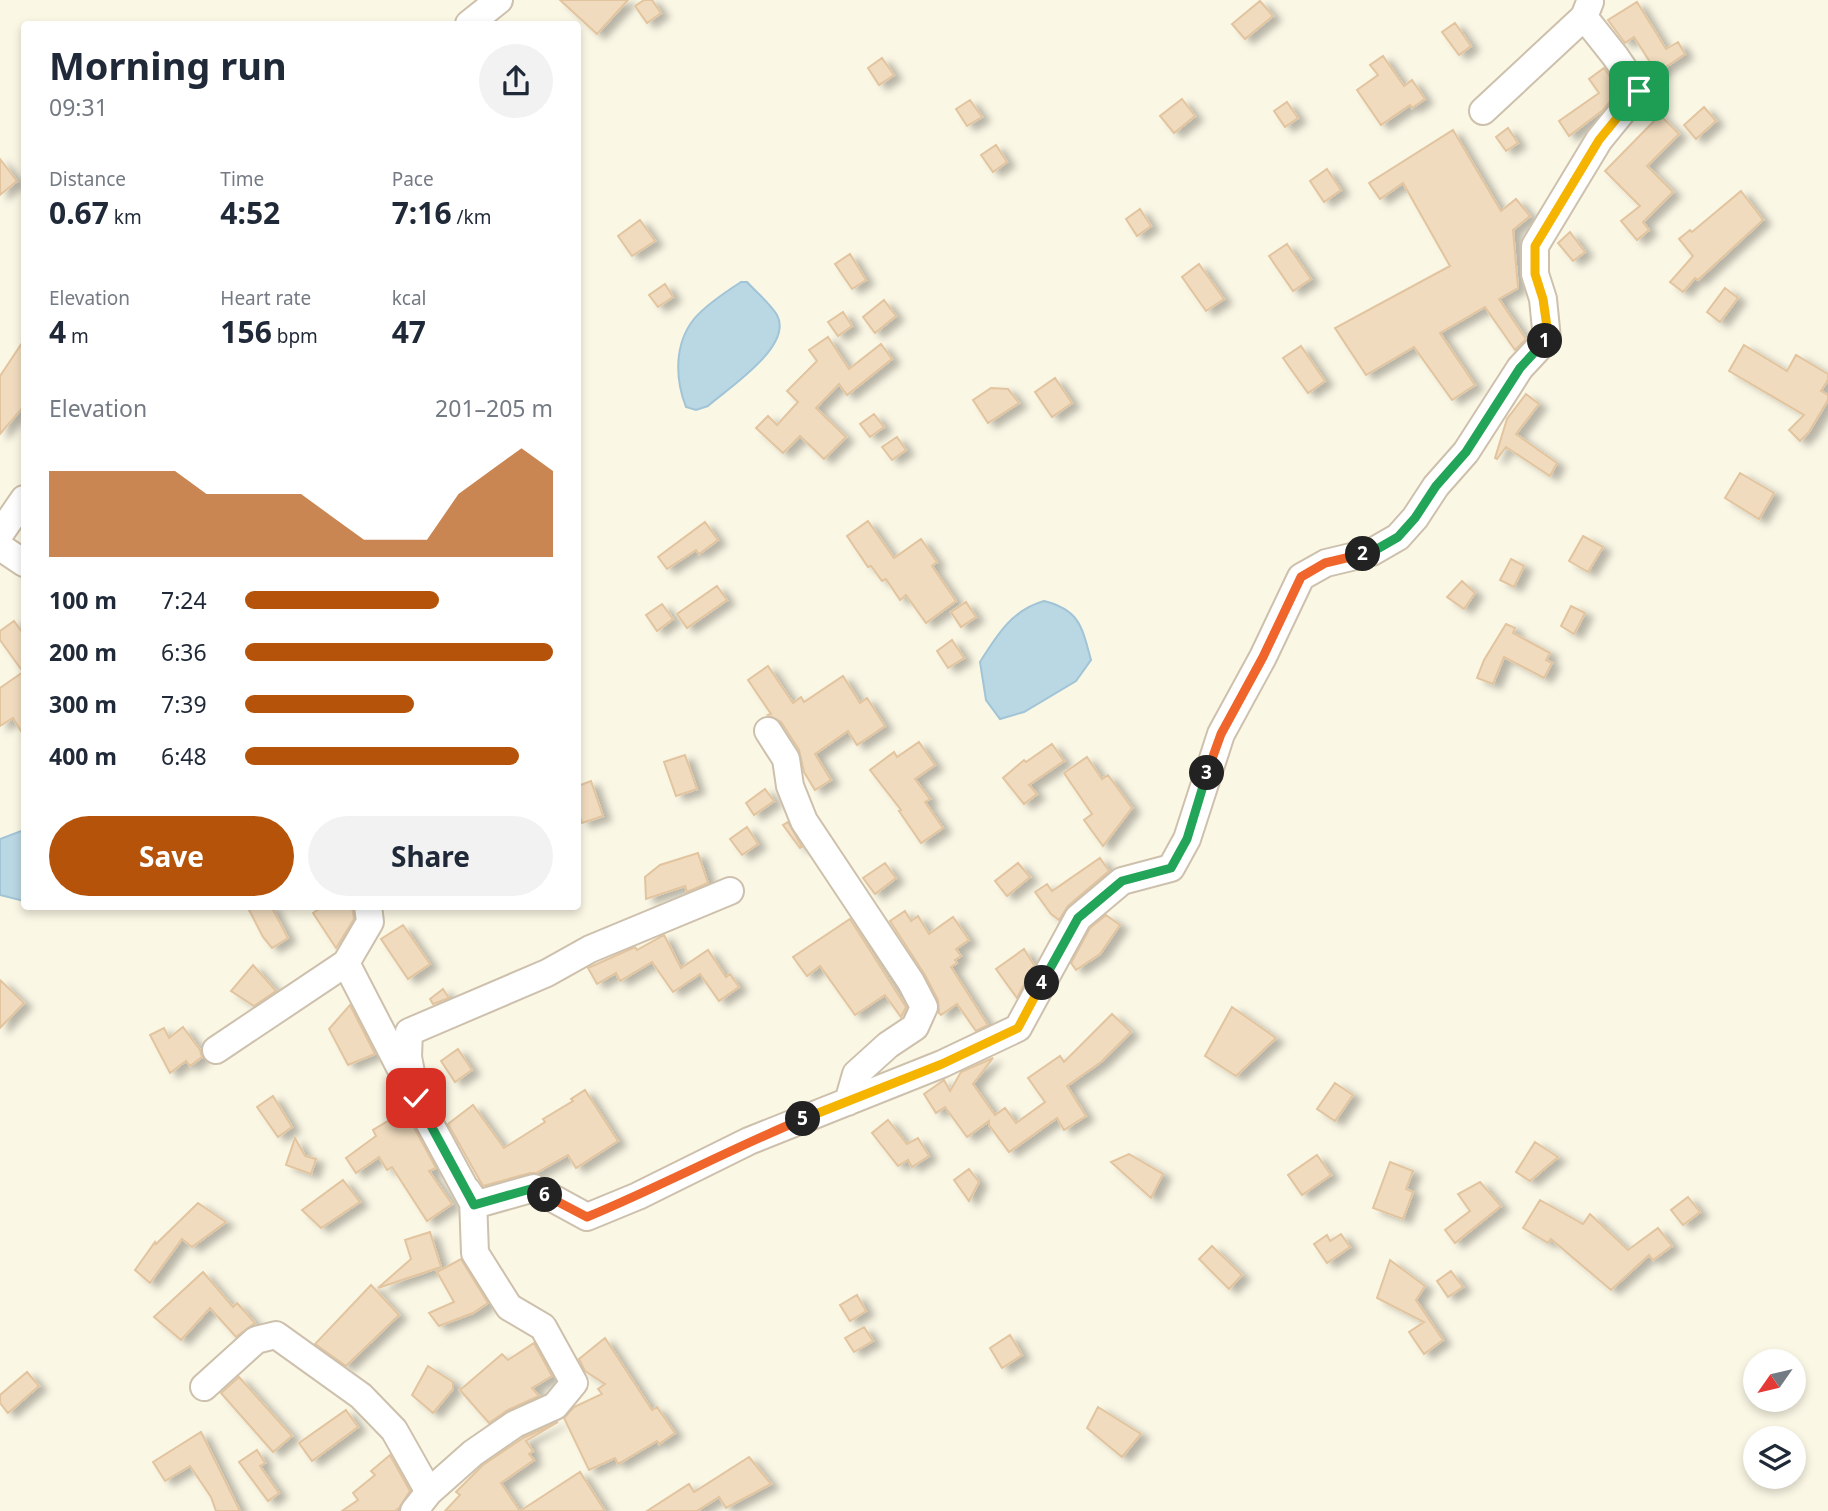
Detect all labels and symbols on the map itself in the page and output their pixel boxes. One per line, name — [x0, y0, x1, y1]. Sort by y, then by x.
pin — [1609, 61, 1669, 121]
pin: 1 — [1528, 324, 1562, 358]
pin: 2 — [1346, 536, 1380, 572]
pin: 3 — [1190, 756, 1224, 790]
pin: 4 — [1024, 965, 1060, 1000]
pin — [386, 1068, 446, 1128]
pin: 5 — [786, 1102, 820, 1136]
pin: 6 — [528, 1178, 562, 1212]
north arrow — [1743, 1349, 1806, 1412]

